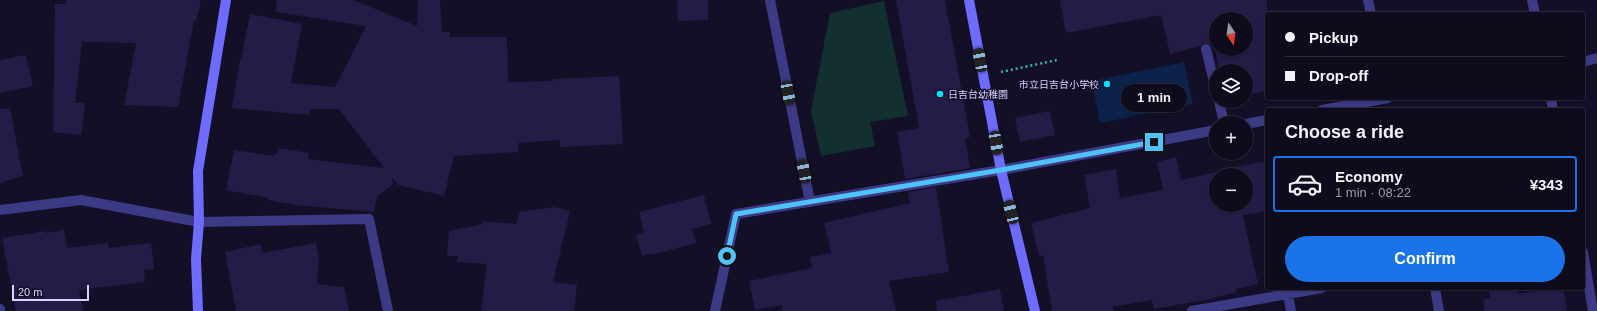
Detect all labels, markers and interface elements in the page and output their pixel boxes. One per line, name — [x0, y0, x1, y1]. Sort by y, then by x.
north arrow — [1209, 12, 1253, 56]
map controls — [1209, 12, 1253, 212]
text: Pickup — [1309, 29, 1358, 46]
car — [972, 47, 988, 73]
button: layers — [1209, 64, 1253, 108]
text: Drop-off — [1309, 67, 1368, 84]
place label: 市立日吉台小学校 — [1019, 79, 1099, 90]
marker: 市立日吉台小学校 — [1102, 79, 1112, 89]
car — [780, 80, 796, 106]
callout: 1 min — [1121, 84, 1187, 112]
marker: 日吉台幼稚園 — [935, 89, 945, 99]
place label: 日吉台幼稚園 — [948, 89, 1008, 100]
text: 1 min — [1137, 90, 1171, 105]
button: + — [1209, 116, 1253, 160]
text: Choose a ride — [1285, 122, 1404, 142]
car — [988, 130, 1004, 156]
route end — [1145, 133, 1163, 151]
car — [796, 158, 812, 184]
icon: car — [1287, 166, 1323, 202]
button: − — [1209, 168, 1253, 212]
text: Economy — [1335, 168, 1403, 185]
text: ¥343 — [1530, 176, 1563, 193]
text: 1 min · 08:22 — [1335, 185, 1411, 200]
car — [1002, 199, 1020, 225]
button: Confirm — [1285, 236, 1565, 282]
route start — [718, 247, 736, 265]
scale bar — [12, 283, 89, 302]
text: 20 m — [18, 286, 42, 298]

